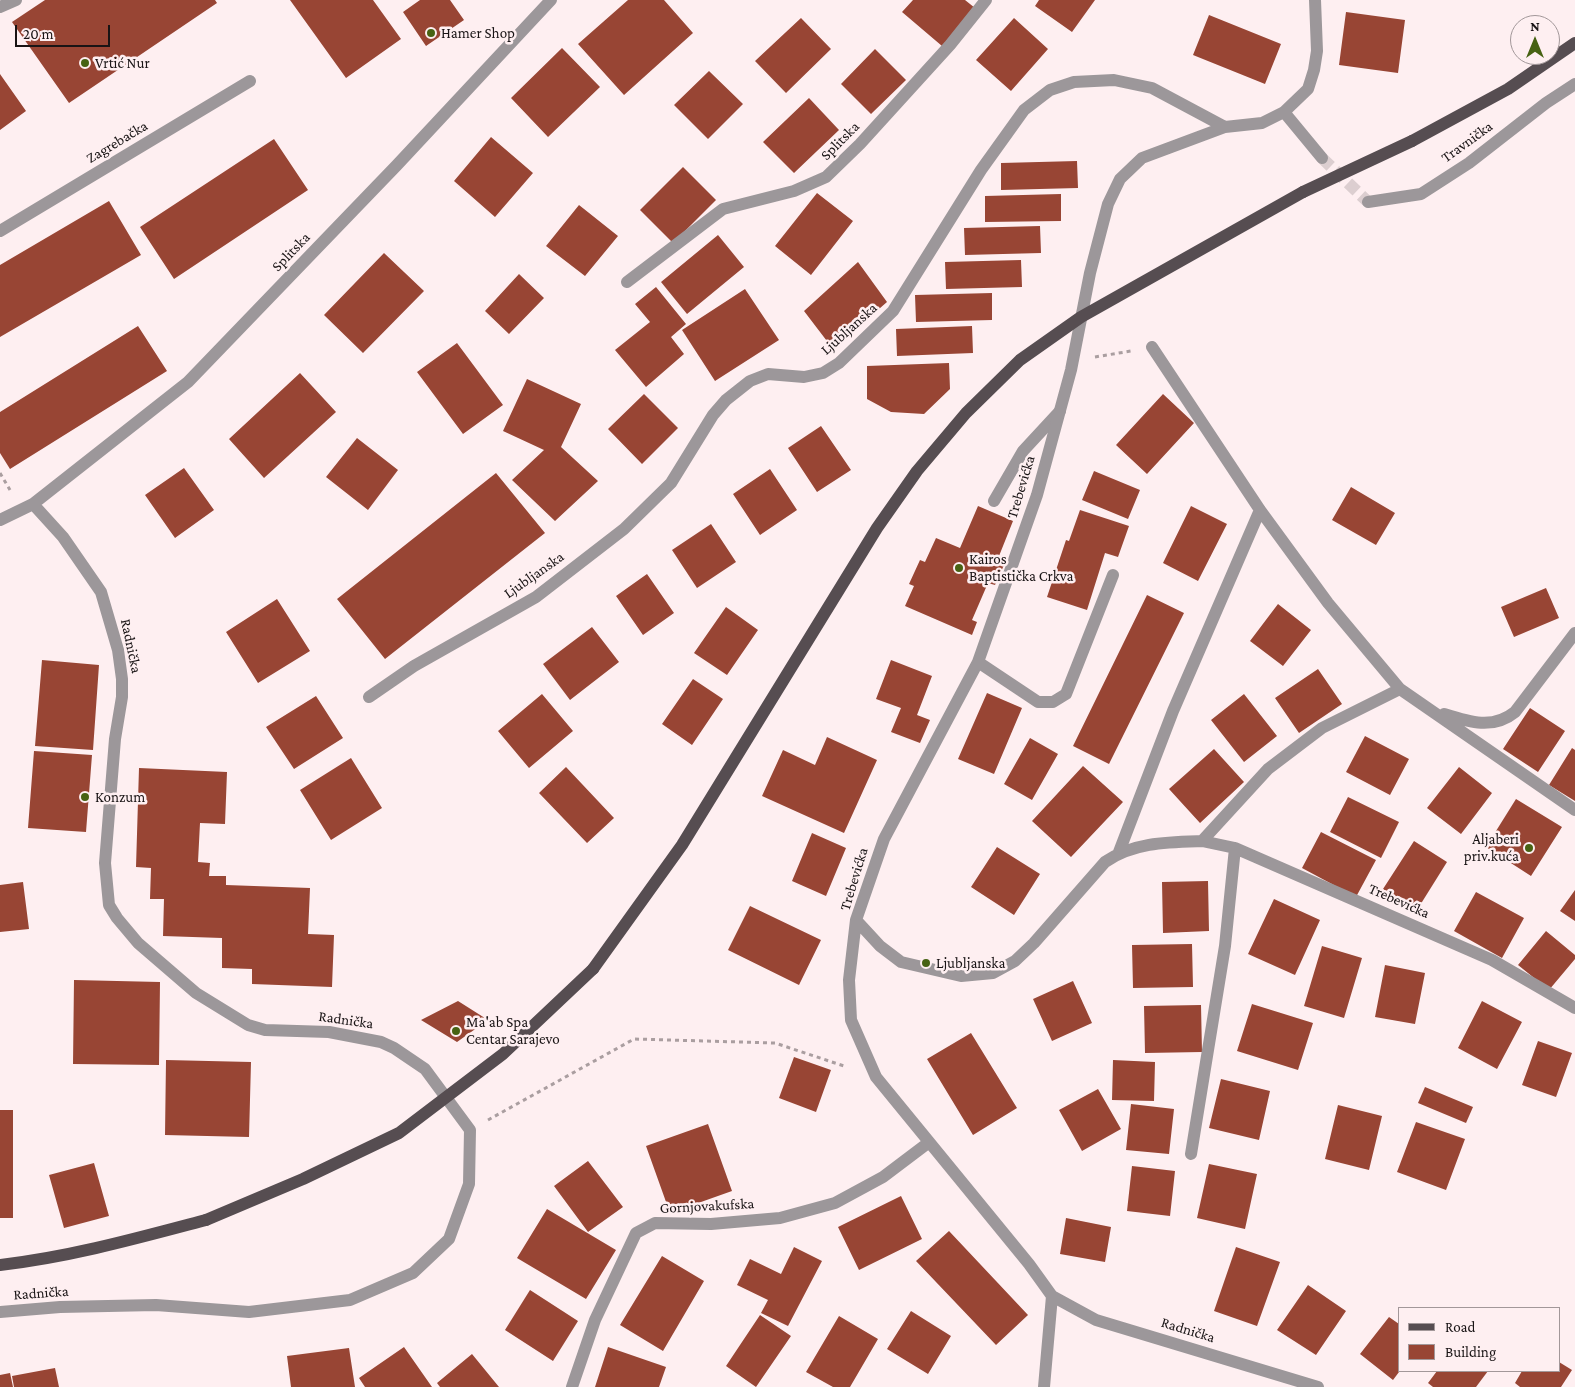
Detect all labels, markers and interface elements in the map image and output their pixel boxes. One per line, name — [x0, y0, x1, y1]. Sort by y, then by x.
scale bar — [18, 15, 112, 47]
north arrow — [1510, 15, 1560, 65]
text: N — [1530, 18, 1540, 34]
place label: Hamer Shop — [441, 24, 515, 42]
text: 20 m — [23, 26, 54, 42]
marker: Hamer Shop — [425, 27, 437, 39]
place label: Vrtić Nur — [95, 54, 150, 72]
marker: Vrtić Nur — [79, 57, 91, 69]
street label: Zagrebačka — [83, 117, 151, 167]
street label: Travnička — [1438, 117, 1496, 167]
street label: Splitska — [817, 118, 863, 164]
street label: Splitska — [268, 229, 314, 275]
street label: Ljubljanska — [817, 299, 881, 359]
street label: Trebevićka — [1003, 453, 1039, 521]
street label: Ljubljanska — [500, 548, 568, 602]
place label: Kairos Baptistička Crkva — [969, 550, 1073, 585]
marker: Kairos Baptistička Crkva — [953, 562, 965, 574]
street label: Radnička — [116, 617, 146, 675]
place label: Konzum — [95, 788, 145, 806]
marker: Konzum — [79, 791, 91, 803]
place label: Aljaberi priv.kuća — [1464, 830, 1519, 865]
marker: Aljaberi priv.kuća — [1523, 842, 1535, 854]
street label: Trebevićka — [836, 845, 872, 913]
street label: Trebevićka — [1366, 880, 1432, 922]
place label: Ljubljanska — [936, 954, 1005, 972]
marker: Ljubljanska — [920, 957, 932, 969]
street label: Radnička — [317, 1007, 375, 1033]
place label: Ma'ab Spa Centar Sarajevo — [466, 1013, 560, 1048]
marker: Ma'ab Spa Centar Sarajevo — [450, 1025, 462, 1037]
street label: Gornjovakufska — [659, 1195, 755, 1217]
street label: Radnička — [13, 1282, 69, 1304]
legend — [1398, 1307, 1560, 1372]
street label: Radnička — [1159, 1313, 1217, 1347]
text: Road — [1445, 1319, 1475, 1335]
text: Building — [1445, 1344, 1496, 1360]

